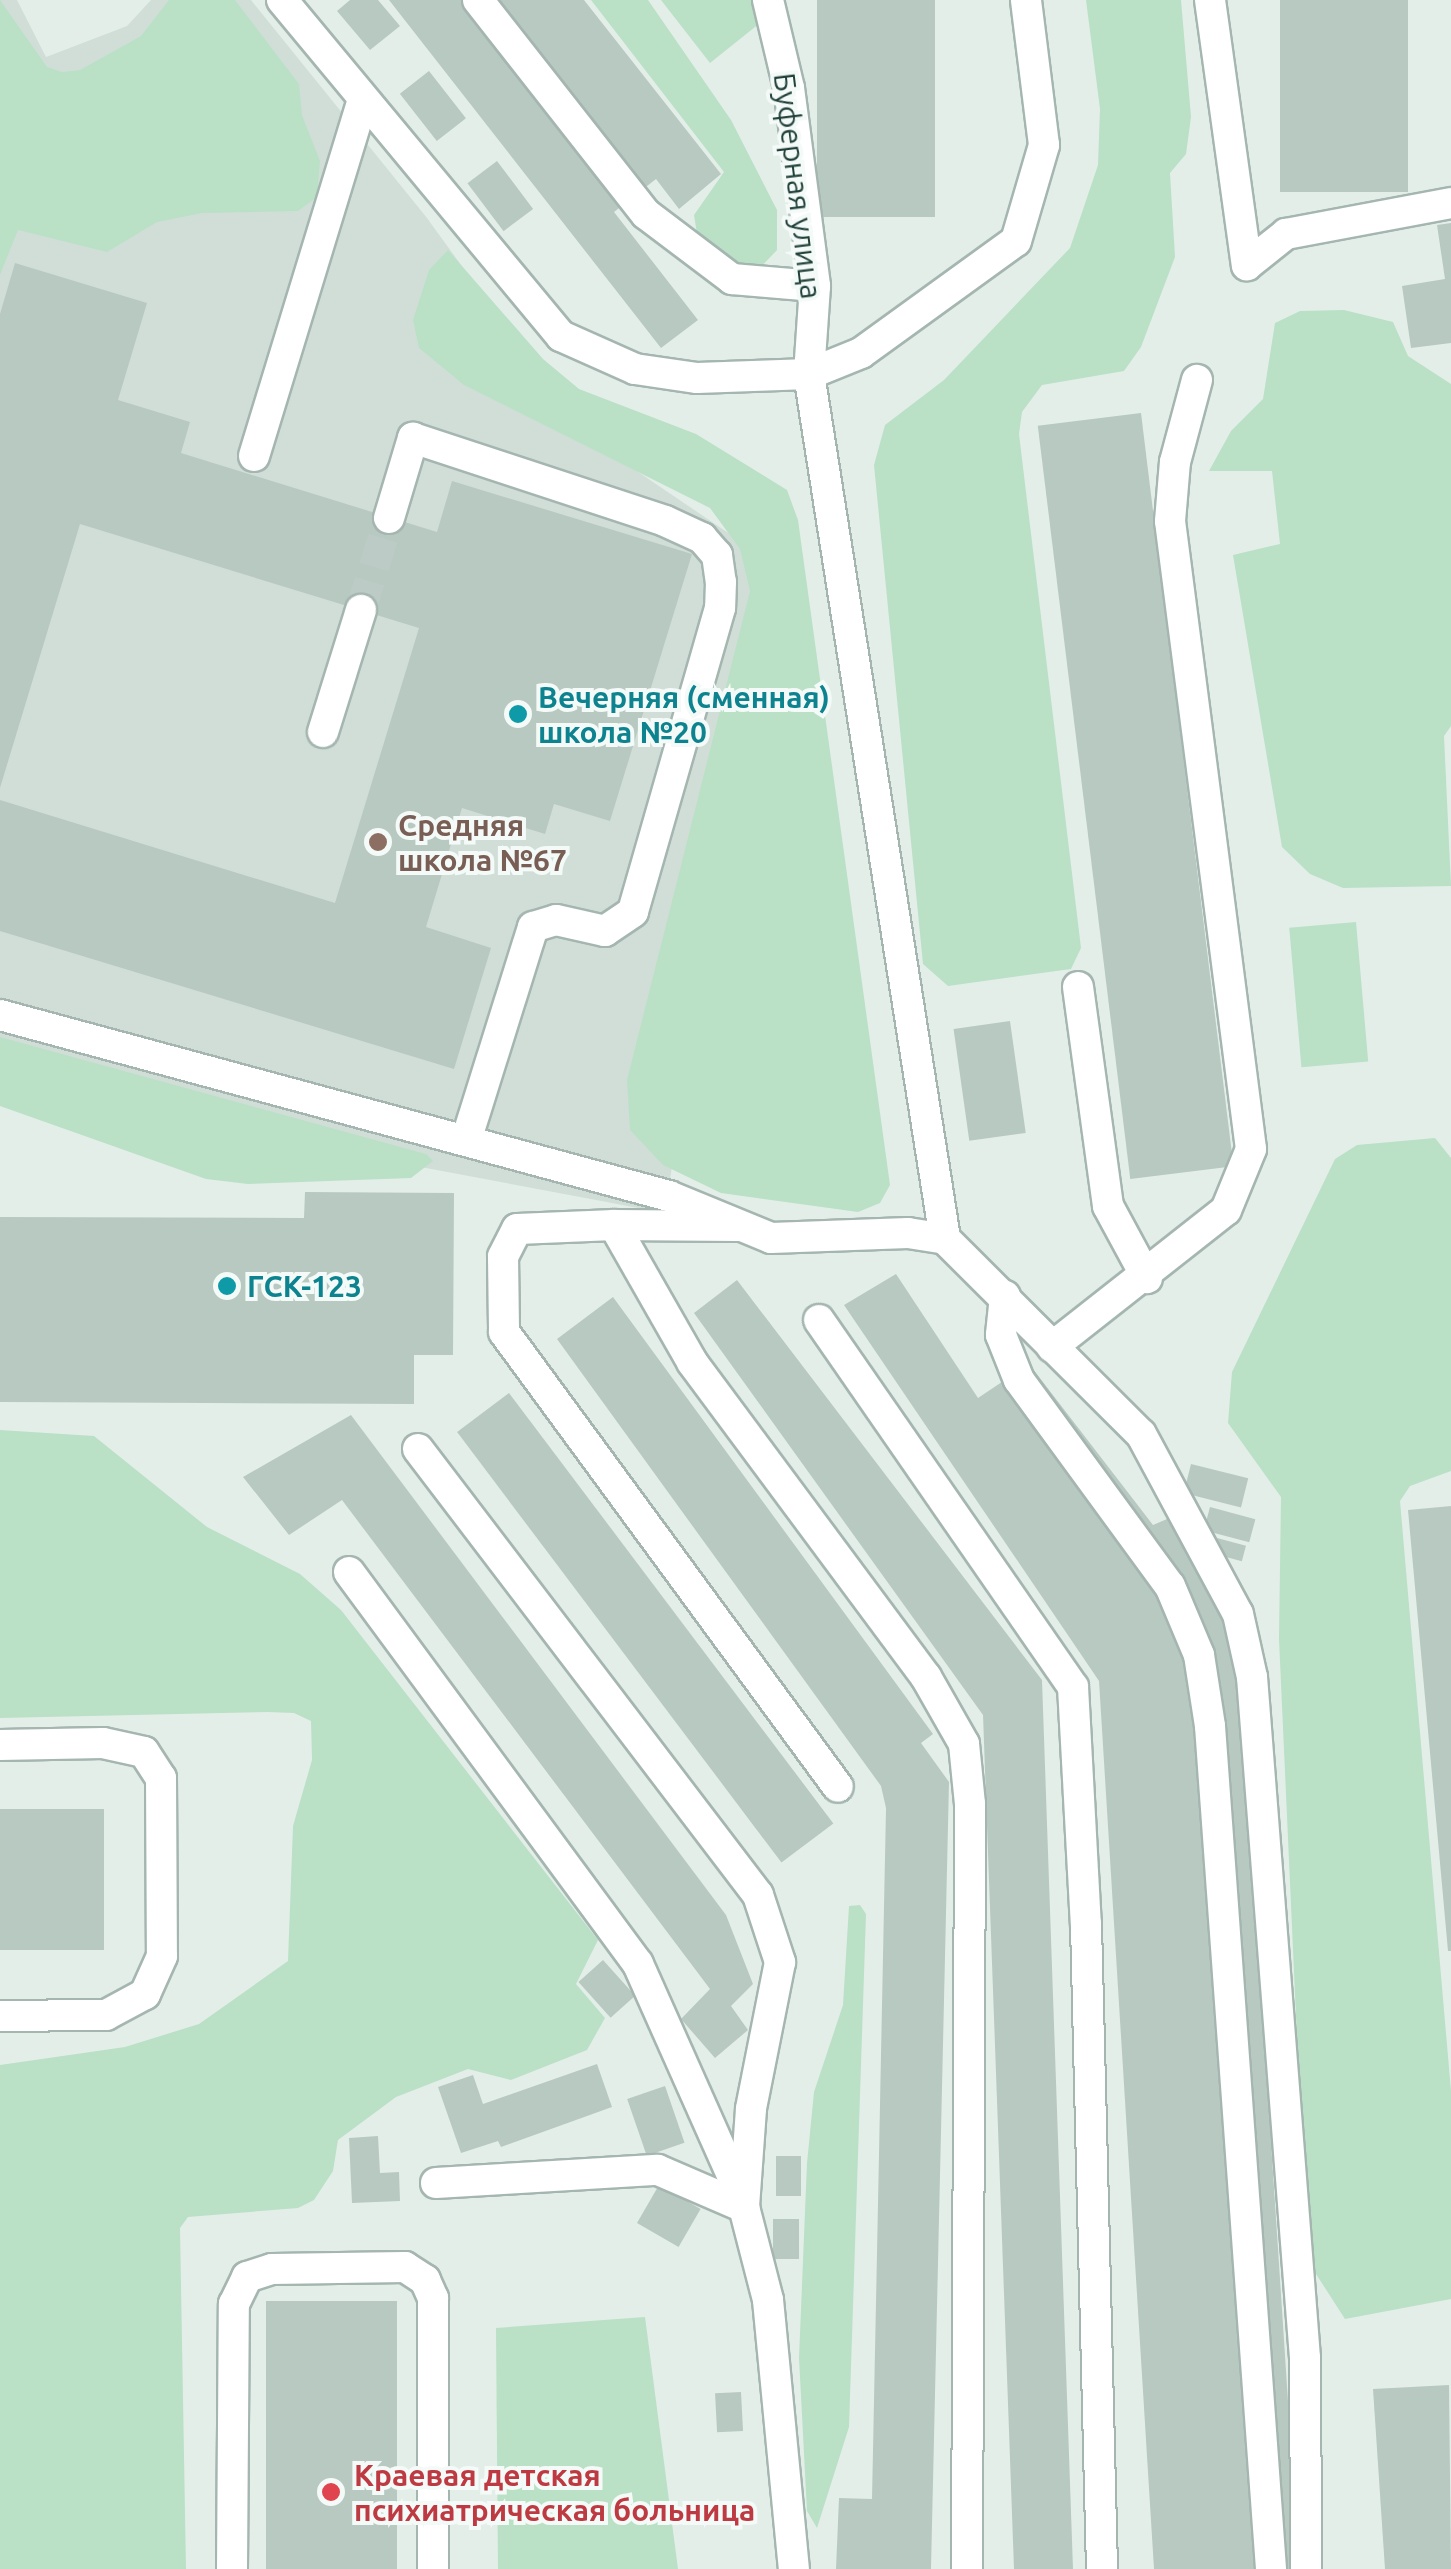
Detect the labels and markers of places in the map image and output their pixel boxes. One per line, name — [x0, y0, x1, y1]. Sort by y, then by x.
place label: Вечерняя (сменная) школа №20 — [538, 679, 830, 750]
marker: Вечерняя (сменная) школа №20 — [507, 703, 529, 725]
place label: Средняя школа №67 — [398, 807, 567, 878]
marker: Средняя школа №67 — [367, 831, 389, 853]
place label: ГСК-123 — [247, 1268, 362, 1304]
marker: ГСК-123 — [216, 1275, 238, 1297]
place label: Краевая детская психиатрическая больница — [354, 2457, 755, 2528]
marker: Краевая детская психиатрическая больница — [318, 2479, 344, 2505]

